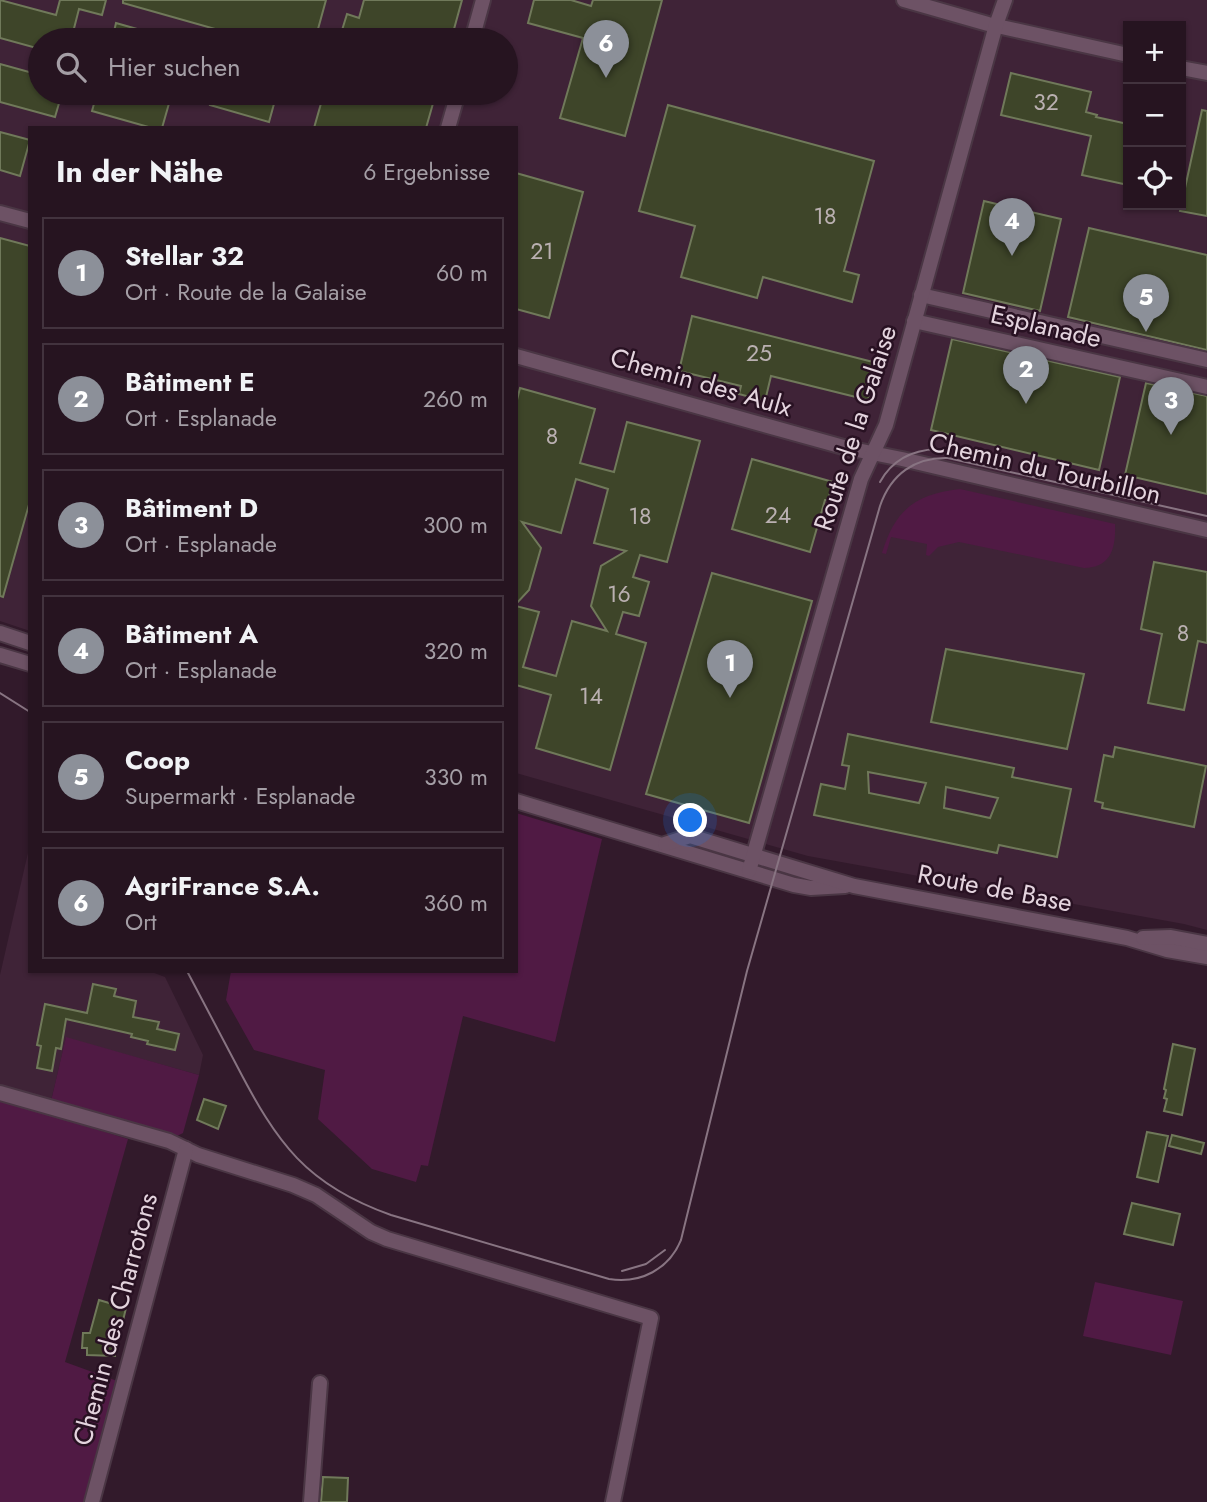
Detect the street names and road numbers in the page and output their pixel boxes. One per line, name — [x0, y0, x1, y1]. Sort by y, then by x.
street label: Esplanade — [987, 295, 1105, 357]
street label: Route de la Galaise — [804, 320, 906, 536]
street label: Chemin des Aulx — [606, 338, 796, 426]
street label: Chemin du Tourbillon — [925, 423, 1165, 513]
street label: Route de Base — [914, 854, 1076, 922]
street label: Chemin des Charrotons — [63, 1189, 167, 1449]

